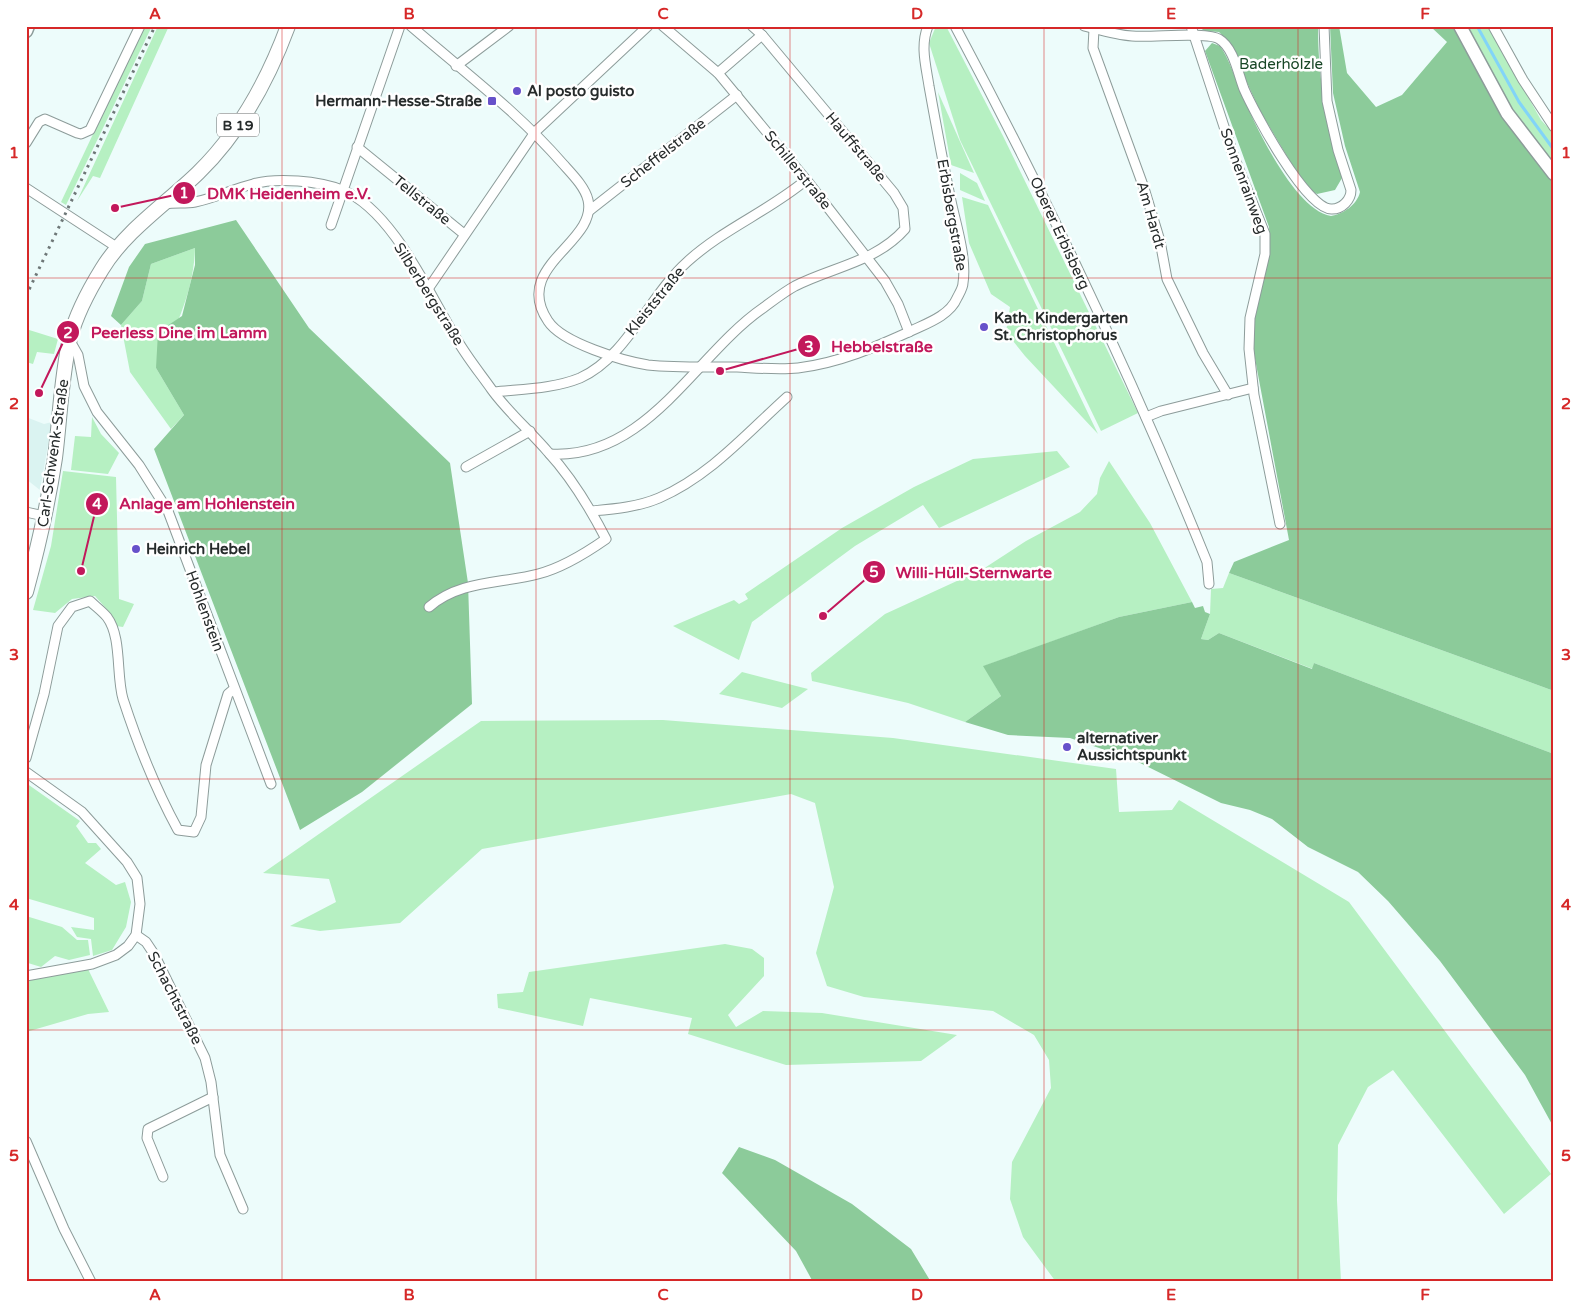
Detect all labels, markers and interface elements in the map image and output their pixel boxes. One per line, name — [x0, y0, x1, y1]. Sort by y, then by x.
text: A — [149, 4, 161, 24]
text: B — [403, 4, 415, 24]
text: C — [657, 4, 669, 24]
text: D — [911, 4, 923, 24]
text: E — [1166, 4, 1176, 24]
text: F — [1420, 4, 1430, 24]
park label: Baderhölzle — [1239, 55, 1323, 73]
place label: Al posto guisto — [527, 82, 634, 101]
marker: Al posto guisto — [511, 85, 523, 97]
place label: Hermann-Hesse-Straße — [315, 92, 483, 110]
marker: Hermann-Hesse-Straße — [486, 95, 498, 107]
street label: Hauffstraße — [822, 109, 890, 185]
road number: B 19 — [217, 114, 259, 136]
street label: Scheffelstraße — [617, 114, 709, 192]
street label: Sonnenrainweg — [1217, 126, 1271, 236]
street label: Schillerstraße — [761, 127, 835, 213]
text: 1 — [9, 143, 19, 163]
text: 1 — [1561, 143, 1571, 163]
street label: Erbisbergstraße — [933, 158, 971, 272]
street label: Tellstraße — [390, 171, 454, 229]
street label: Oberer Erbisberg — [1026, 174, 1094, 292]
callout: DMK Heidenheim e.V. — [172, 178, 381, 209]
street label: Am Hardt — [1133, 179, 1169, 251]
text: 1 — [179, 184, 189, 202]
text: DMK Heidenheim e.V. — [207, 184, 371, 204]
street label: Silberbergstraße — [390, 239, 468, 349]
street label: Kleiststraße — [622, 263, 688, 339]
place label: Kath. Kindergarten St. Christophorus — [994, 309, 1128, 345]
callout: Peerless Dine im Lamm — [55, 317, 277, 348]
marker: Kath. Kindergarten St. Christophorus — [978, 321, 990, 333]
text: Peerless Dine im Lamm — [91, 323, 267, 343]
text: 2 — [63, 324, 73, 342]
callout: Hebbelstraße — [796, 331, 943, 362]
text: Hebbelstraße — [831, 337, 933, 357]
text: 3 — [804, 338, 814, 356]
street label: Carl-Schwenk-Straße — [34, 378, 72, 528]
text: 2 — [9, 394, 19, 414]
text: 2 — [1561, 394, 1571, 414]
callout: Anlage am Hohlenstein — [84, 488, 305, 519]
text: Anlage am Hohlenstein — [119, 494, 295, 514]
text: 4 — [92, 495, 102, 513]
place label: Heinrich Hebel — [146, 540, 250, 558]
marker: Heinrich Hebel — [130, 543, 142, 555]
callout: Willi-Hüll-Sternwarte — [861, 557, 1063, 588]
text: 5 — [869, 563, 879, 581]
text: Willi-Hüll-Sternwarte — [896, 563, 1052, 583]
street label: Hohlenstein — [182, 568, 228, 654]
text: 3 — [9, 645, 19, 665]
text: 3 — [1561, 645, 1571, 665]
place label: alternativer Aussichtspunkt — [1077, 729, 1187, 765]
marker: alternativer Aussichtspunkt — [1061, 741, 1073, 753]
text: 4 — [9, 895, 19, 915]
text: 4 — [1561, 895, 1571, 915]
street label: Schachtstraße — [144, 948, 206, 1048]
text: 5 — [9, 1146, 19, 1166]
text: 5 — [1561, 1146, 1571, 1166]
text: A — [149, 1285, 161, 1305]
text: B — [403, 1285, 415, 1305]
text: C — [657, 1285, 669, 1305]
text: D — [911, 1285, 923, 1305]
text: E — [1166, 1285, 1176, 1305]
text: F — [1420, 1285, 1430, 1305]

